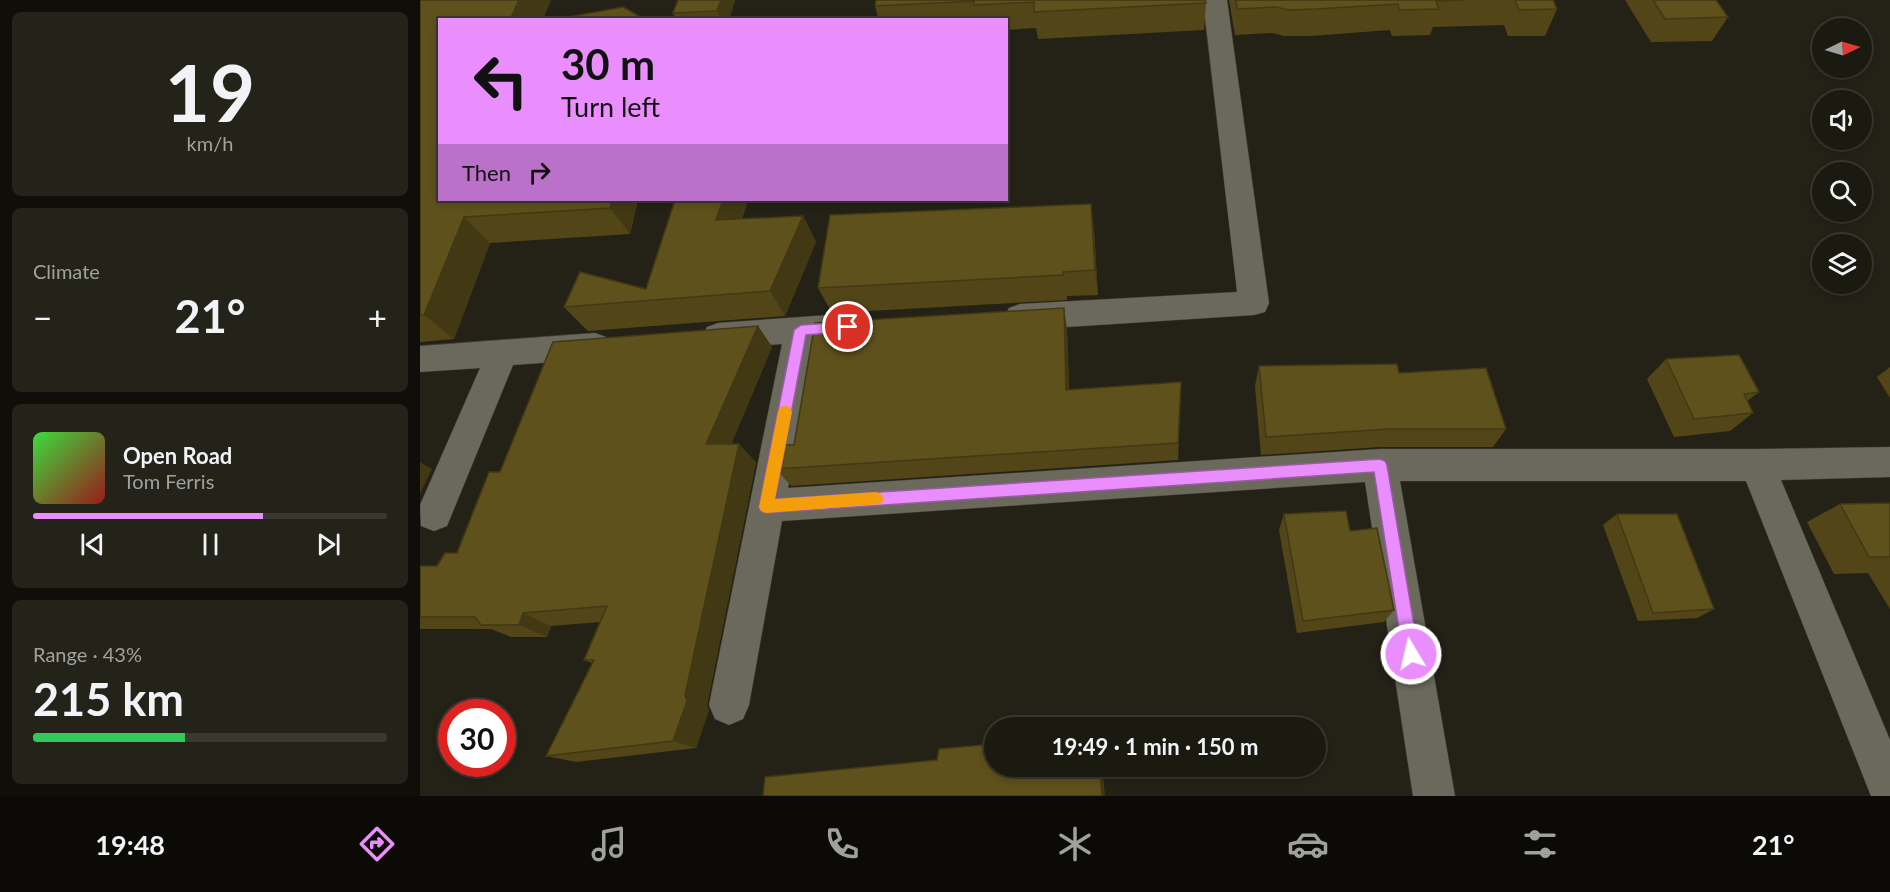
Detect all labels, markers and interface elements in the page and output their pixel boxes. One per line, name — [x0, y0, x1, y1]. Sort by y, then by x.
north arrow — [1812, 18, 1872, 78]
map controls — [1812, 18, 1872, 294]
text: 30 m — [561, 39, 655, 89]
icon: left — [462, 42, 540, 120]
text: 19 — [165, 45, 255, 139]
text: Turn left — [561, 90, 660, 123]
button: sound — [1812, 90, 1872, 150]
text: km/h — [187, 131, 233, 155]
icon: right — [523, 156, 556, 189]
text: Then — [462, 159, 511, 186]
button: search — [1812, 162, 1872, 222]
button: layers — [1812, 234, 1872, 294]
text: Climate — [33, 259, 100, 283]
text: 21° — [175, 289, 245, 343]
text: − — [33, 297, 52, 337]
text: + — [368, 297, 387, 337]
pin — [822, 301, 873, 352]
icon: arrive — [831, 310, 864, 343]
text: Open Road — [123, 442, 232, 469]
text: Tom Ferris — [123, 469, 214, 493]
icon: previous — [76, 528, 109, 561]
icon: pause — [194, 528, 227, 561]
icon: next — [312, 528, 345, 561]
position arrow — [1379, 622, 1443, 686]
text: Range · 43% — [33, 642, 142, 666]
text: 215 km — [33, 672, 184, 726]
speed limit sign: 30 — [438, 699, 516, 777]
text: 19:49 · 1 min · 150 m — [1052, 733, 1258, 760]
icon: directions — [356, 823, 398, 865]
icon: music — [588, 823, 630, 865]
icon: phone — [821, 823, 863, 865]
icon: climate — [1054, 823, 1096, 865]
icon: car — [1287, 823, 1329, 865]
icon: filters — [1519, 823, 1561, 865]
text: 19:48 — [95, 828, 165, 861]
text: 21° — [1752, 828, 1795, 861]

